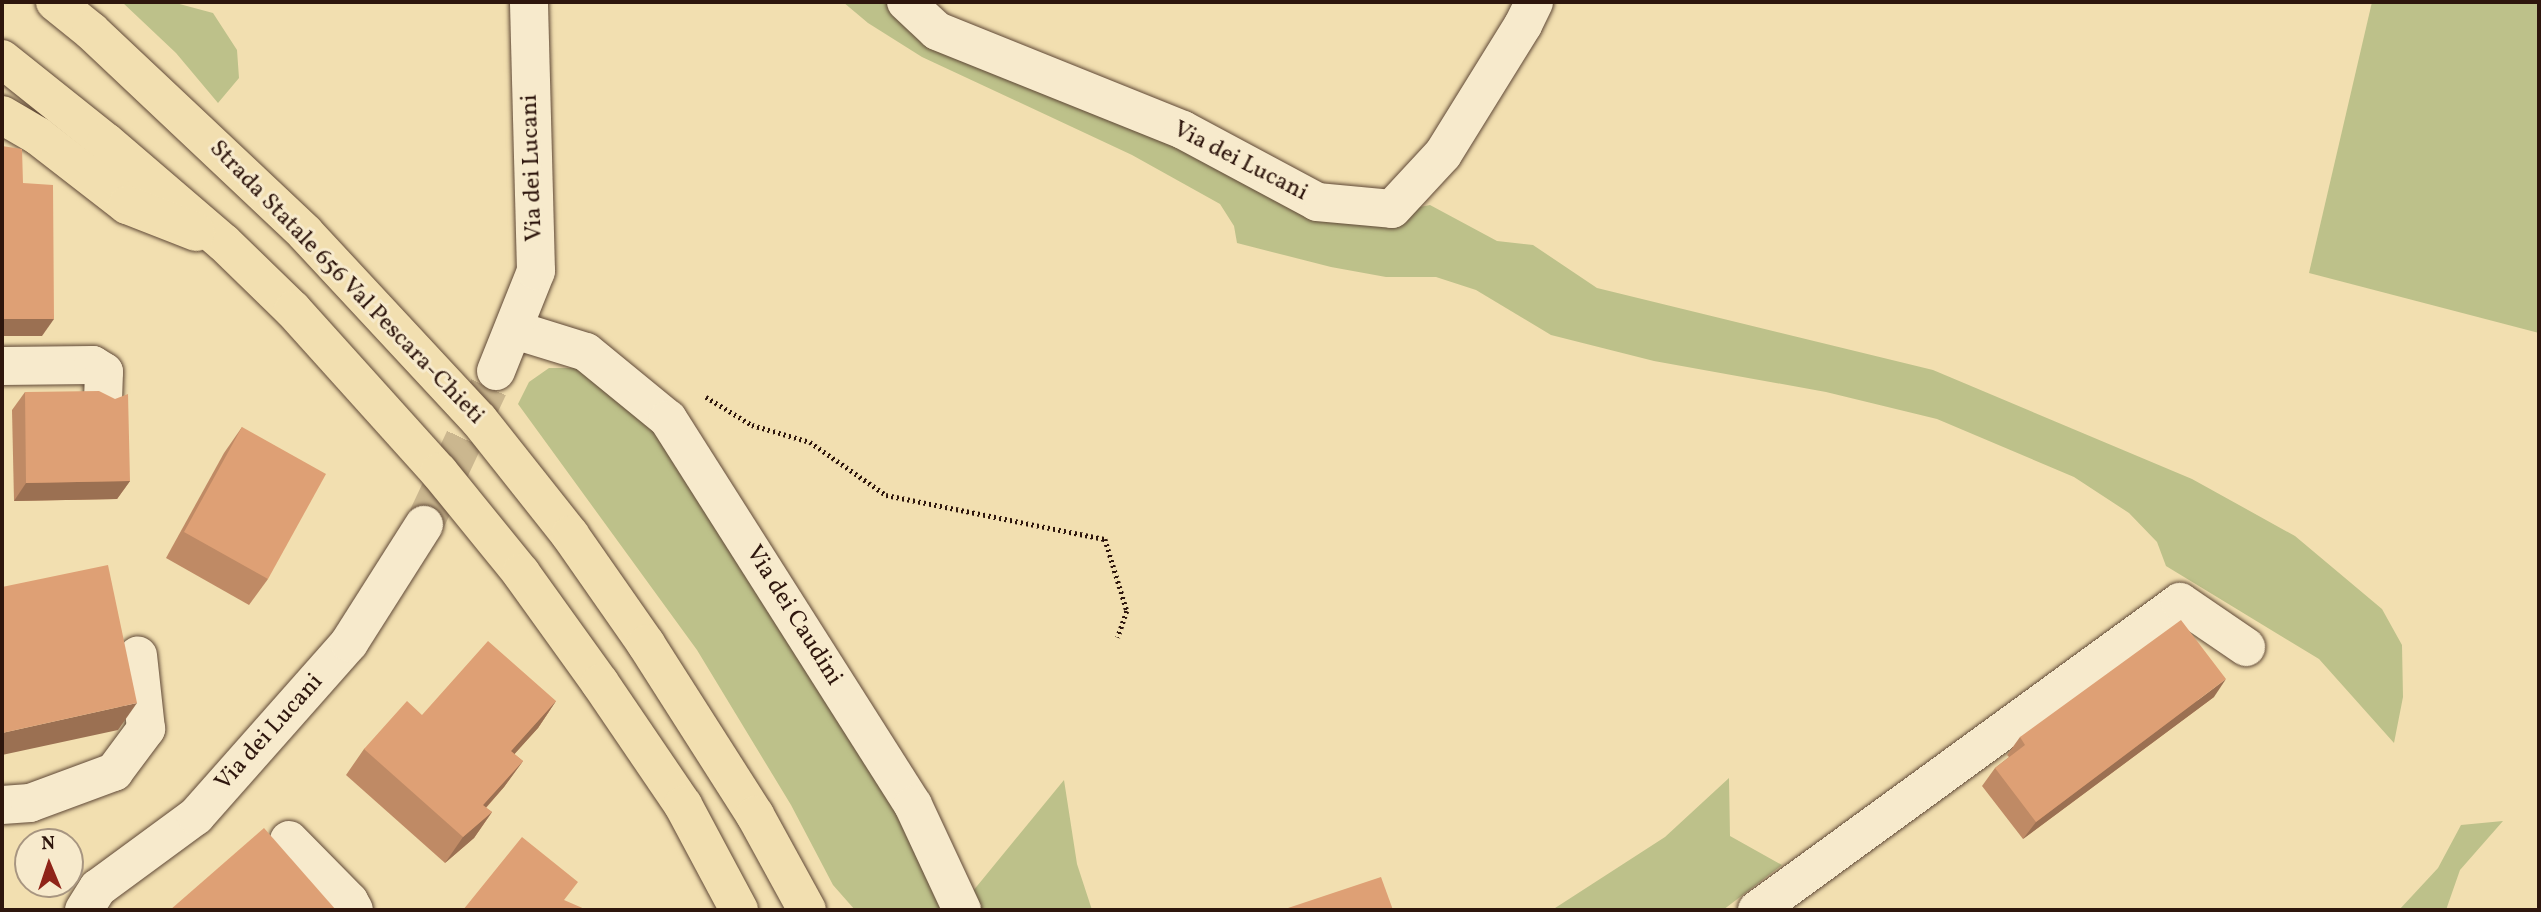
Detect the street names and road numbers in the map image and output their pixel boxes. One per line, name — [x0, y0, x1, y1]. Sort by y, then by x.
street label: Via dei Lucani — [516, 94, 550, 242]
street label: Via dei Lucani — [1168, 116, 1312, 208]
street label: Strada Statale 656 Val Pescara-Chieti — [202, 135, 490, 431]
street label: Via dei Caudini — [738, 541, 848, 691]
street label: Via dei Lucani — [210, 669, 330, 797]

